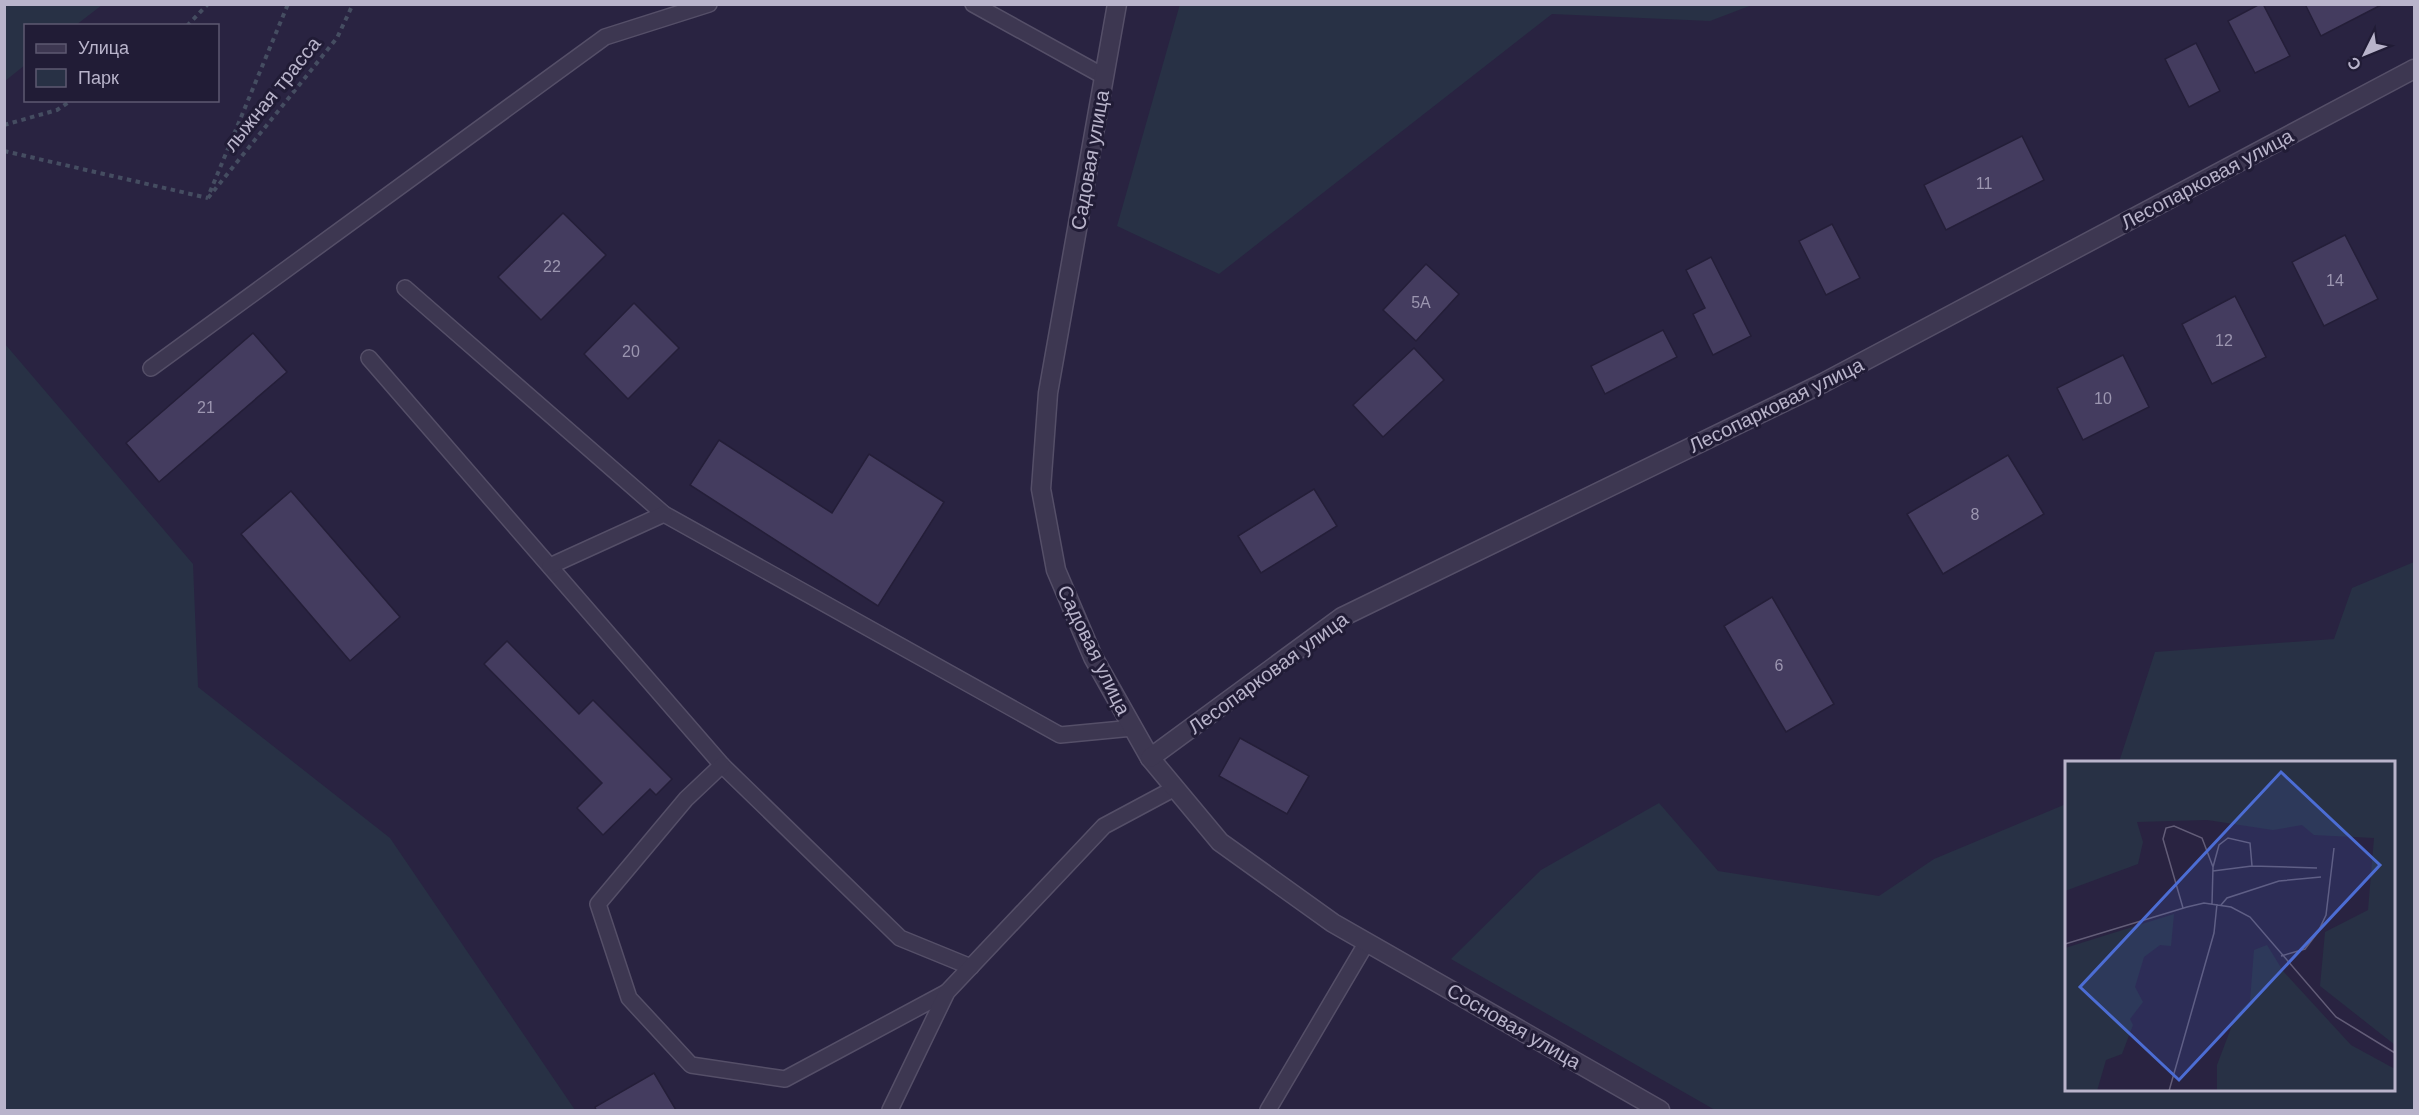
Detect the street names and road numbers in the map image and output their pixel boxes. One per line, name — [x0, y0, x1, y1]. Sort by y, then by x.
street label: лыжная трасса — [219, 32, 325, 156]
street label: Садовая улица — [1067, 88, 1113, 232]
street label: Лесопарковая улица — [2117, 124, 2298, 234]
street label: Лесопарковая улица — [1685, 353, 1868, 457]
street label: Садовая улица — [1053, 582, 1135, 719]
street label: Лесопарковая улица — [1184, 607, 1353, 738]
street label: Сосновая улица — [1443, 979, 1585, 1074]

